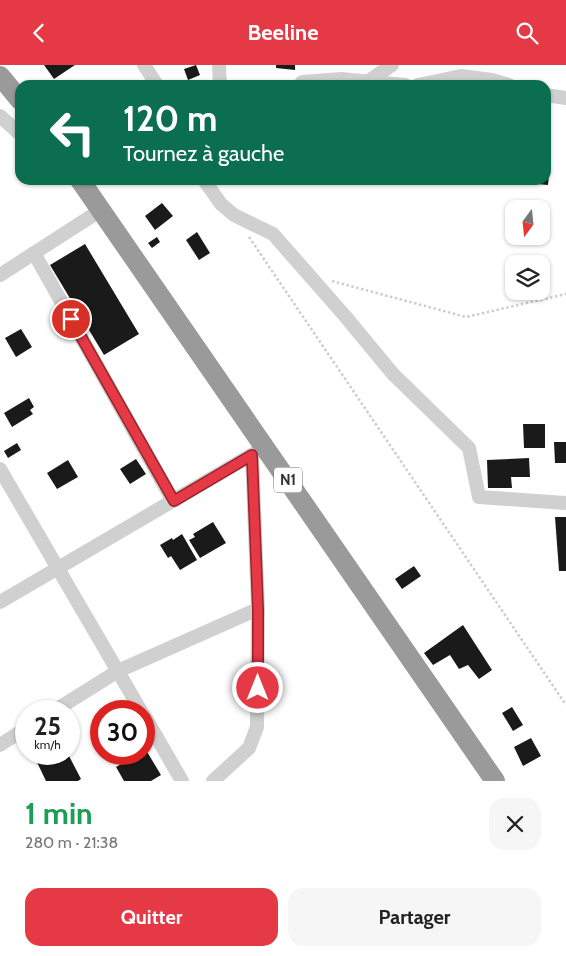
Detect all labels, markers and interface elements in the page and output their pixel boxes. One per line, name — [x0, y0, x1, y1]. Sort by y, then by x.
icon: back — [25, 19, 53, 47]
text: Beeline — [248, 19, 318, 46]
icon: search — [513, 19, 541, 47]
text: 120 m — [123, 97, 217, 140]
icon: left — [40, 100, 105, 165]
text: Tournez à gauche — [123, 140, 284, 167]
north arrow — [505, 200, 550, 245]
map controls — [505, 200, 550, 300]
button: layers — [505, 255, 550, 300]
pin — [50, 298, 92, 340]
icon: arrive — [57, 305, 85, 333]
road number: N1 — [274, 467, 302, 493]
position arrow — [231, 661, 283, 713]
speed limit sign: 30 — [90, 700, 155, 765]
text: 25 — [34, 711, 61, 741]
text: km/h — [34, 737, 61, 752]
text: 1 min — [25, 795, 93, 832]
button: close — [489, 798, 541, 850]
text: 280 m · 21:38 — [25, 833, 118, 852]
button: Quitter — [25, 888, 278, 946]
button: Partager — [288, 888, 541, 946]

